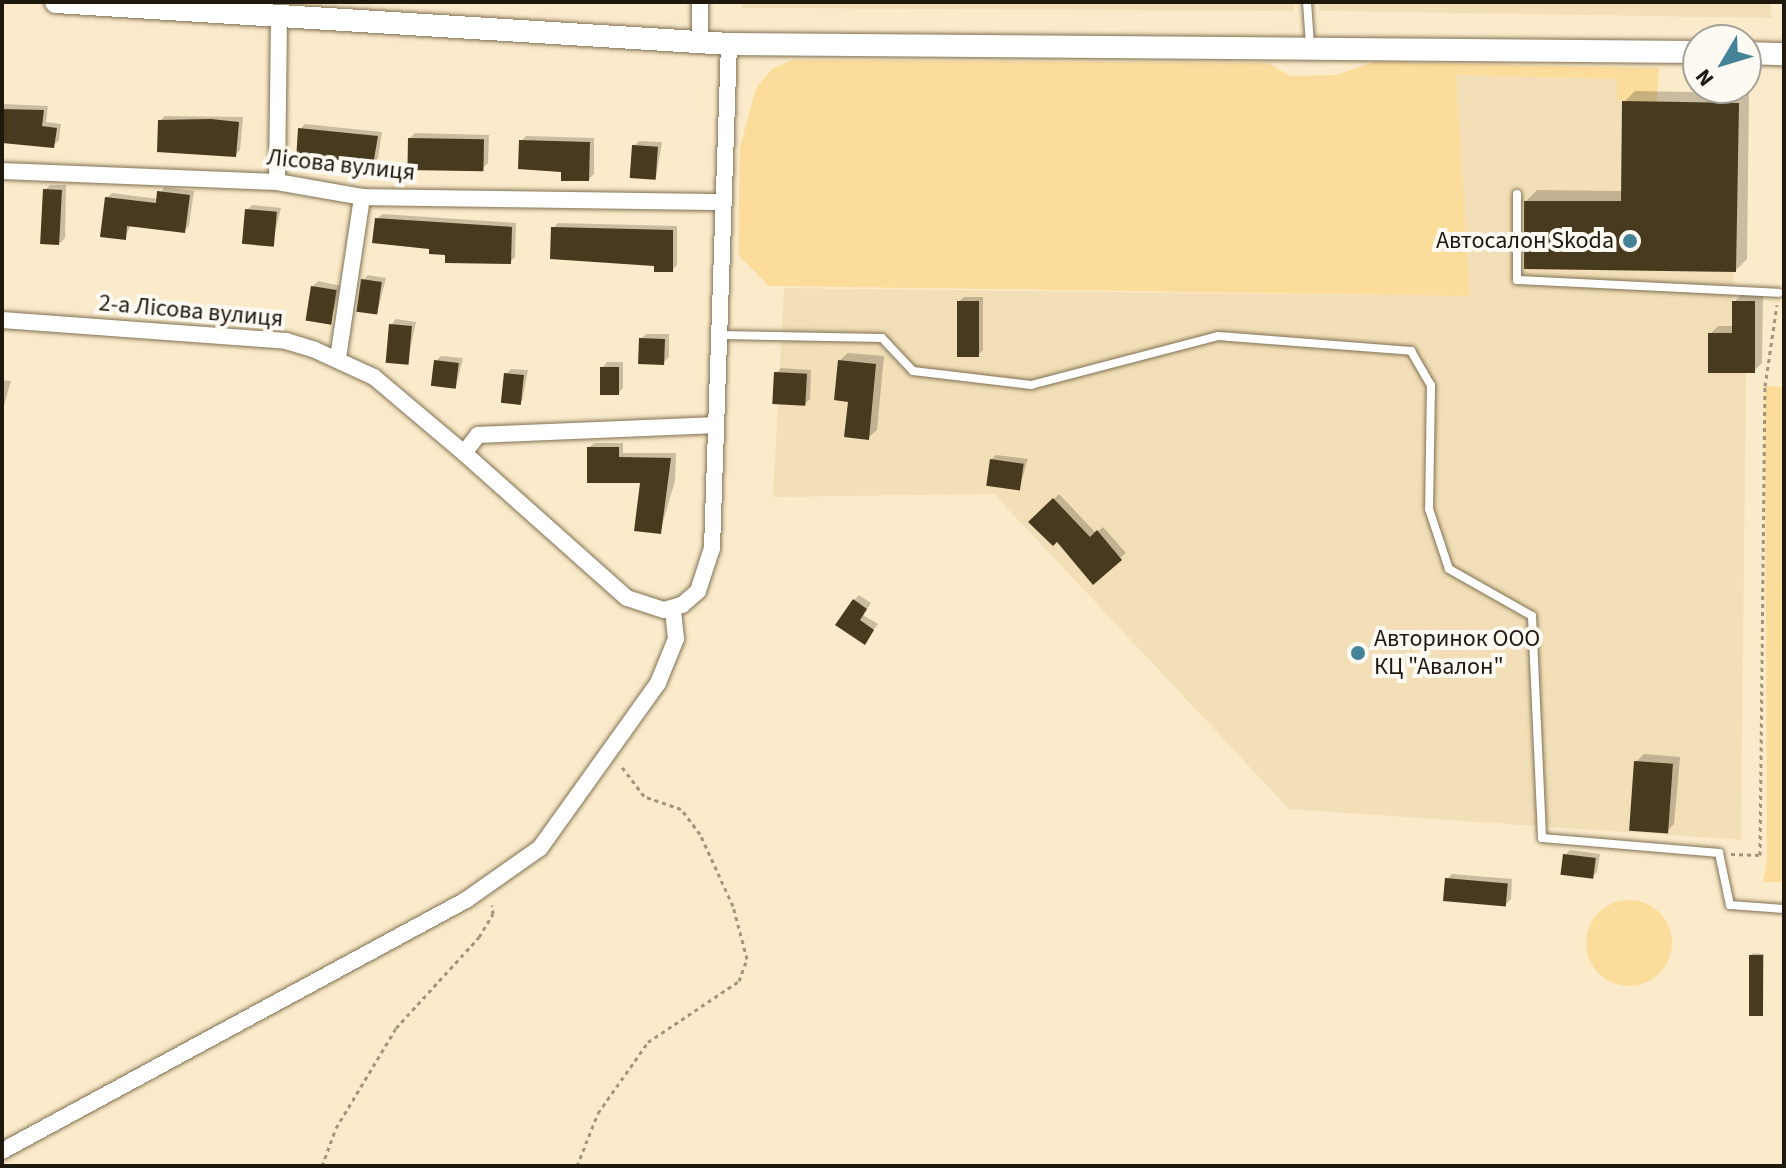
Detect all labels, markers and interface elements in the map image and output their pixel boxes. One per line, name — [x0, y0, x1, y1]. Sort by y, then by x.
north arrow — [1682, 24, 1762, 104]
text: N — [1688, 62, 1722, 93]
street label: Лісова вулиця — [266, 143, 416, 187]
place label: Автосалон Skoda — [1436, 227, 1614, 255]
marker: Автосалон Skoda — [1621, 232, 1639, 250]
street label: 2-а Лісова вулиця — [98, 289, 284, 333]
place label: Авторинок ООО КЦ "Авалон" — [1374, 625, 1540, 681]
marker: Авторинок ООО КЦ "Авалон" — [1349, 644, 1367, 662]

